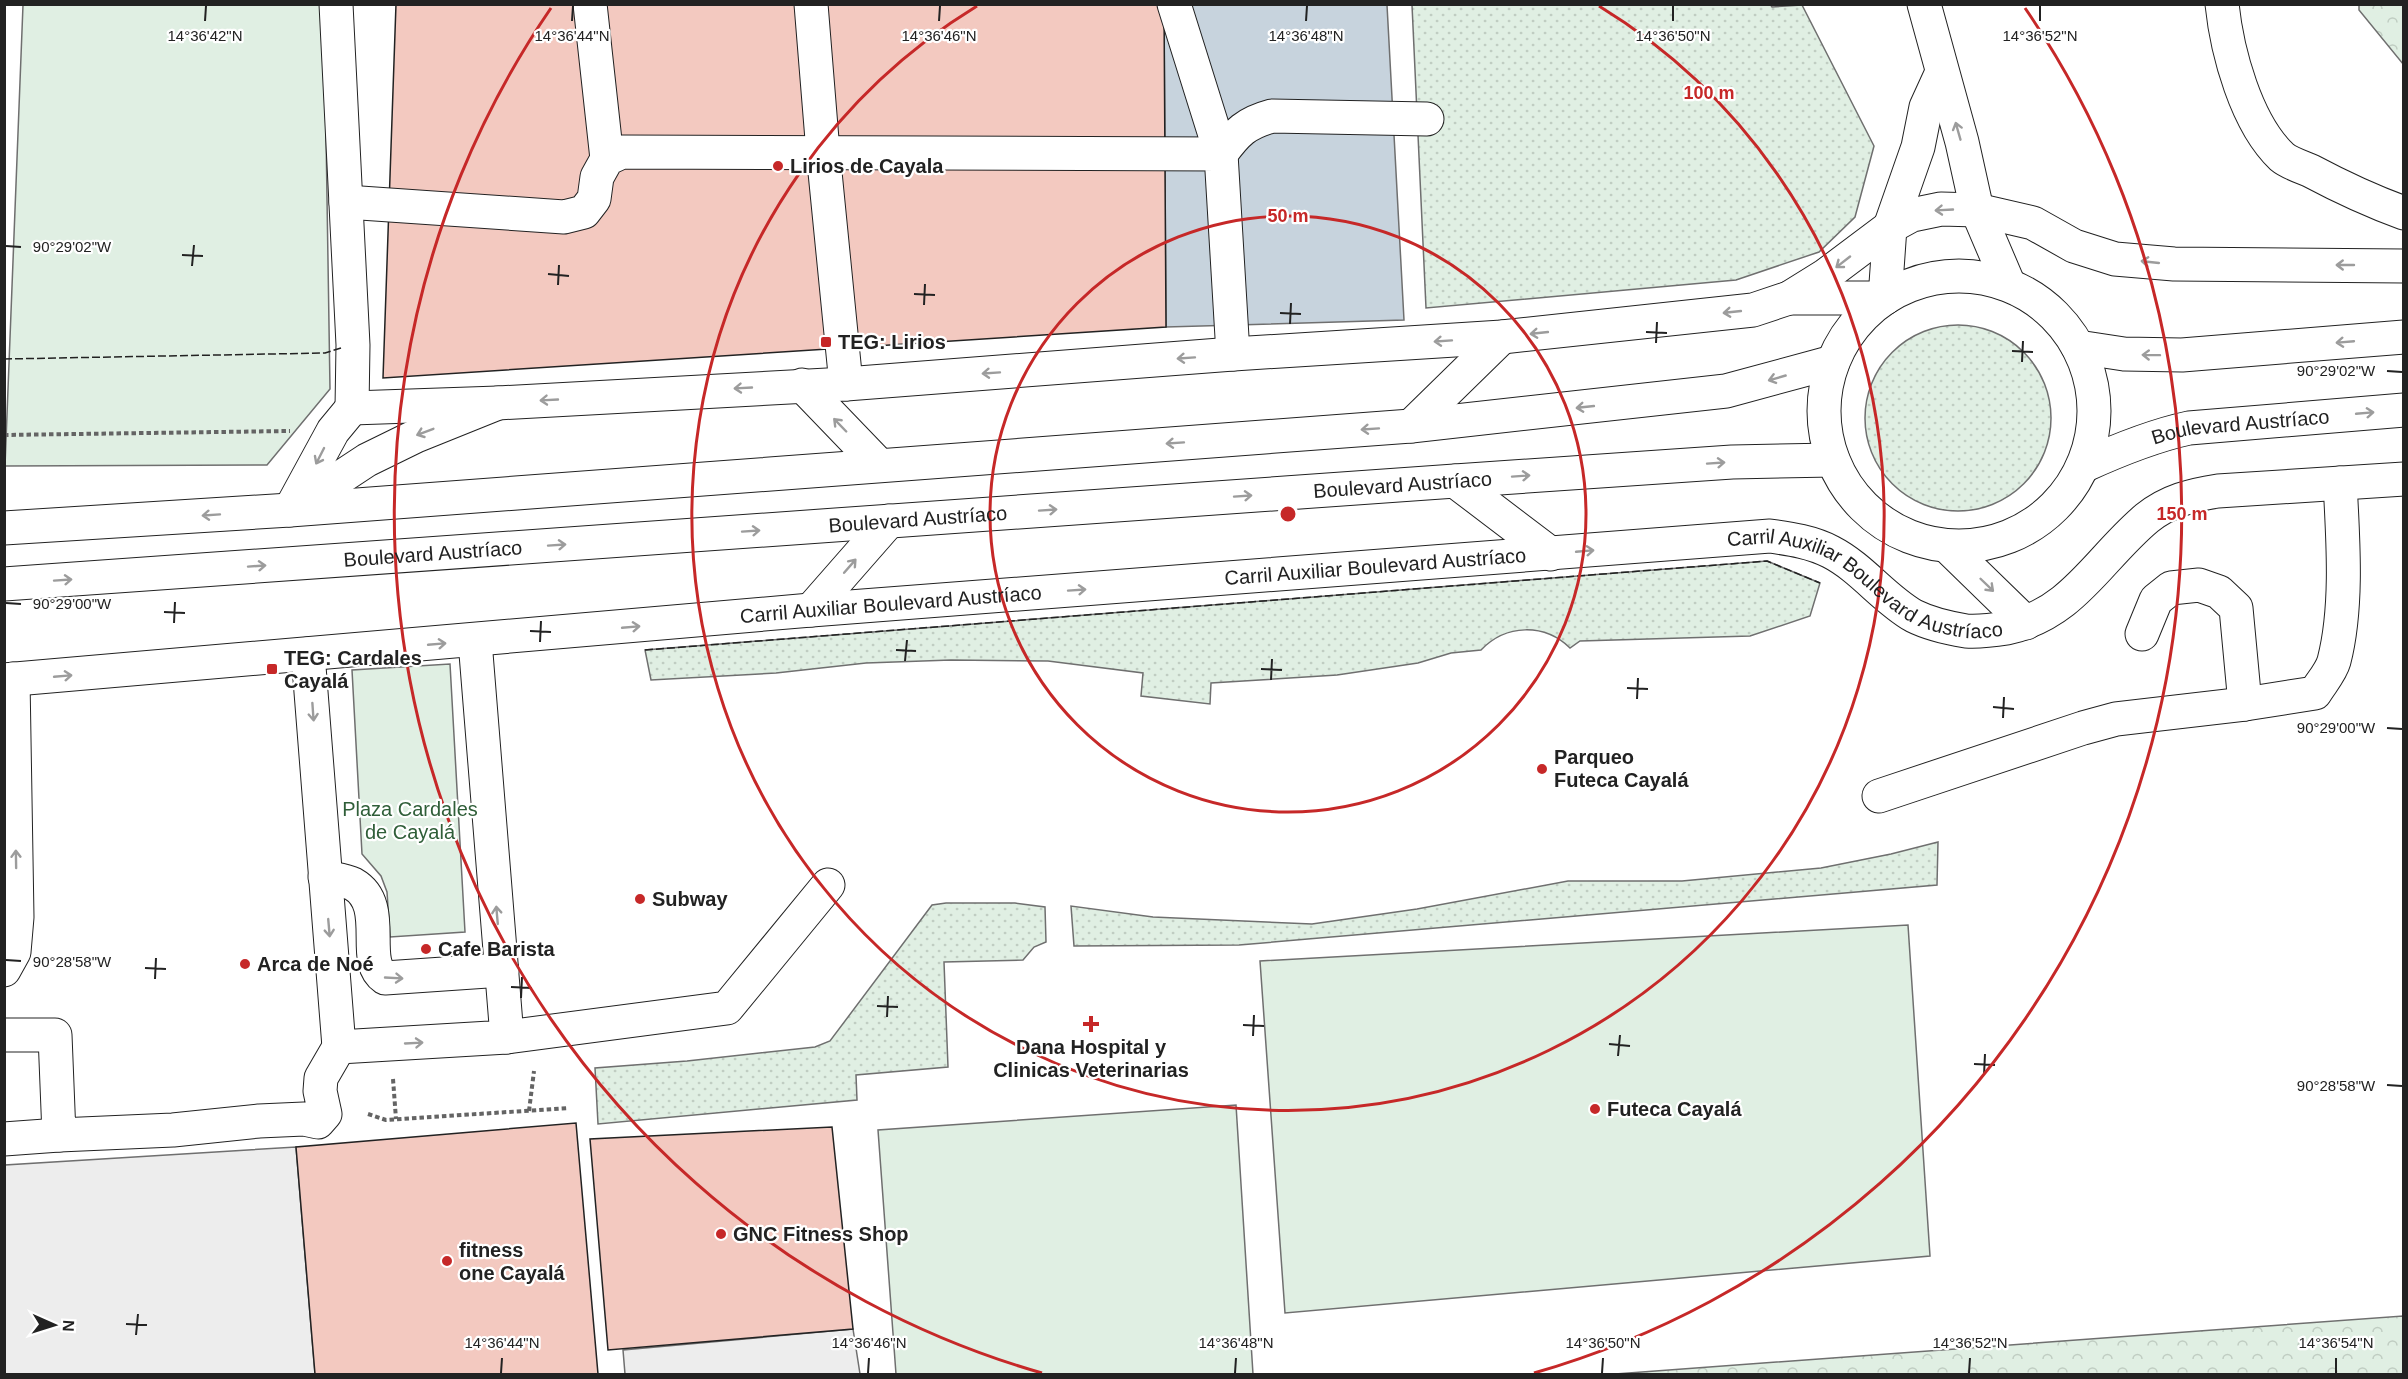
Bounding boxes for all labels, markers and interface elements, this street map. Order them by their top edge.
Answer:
text: 14°36'42"N [167,27,243,44]
text: 14°36'44"N [534,27,610,44]
text: 14°36'46"N [901,27,977,44]
text: 14°36'48"N [1268,27,1344,44]
text: 14°36'50"N [1635,27,1711,44]
text: 14°36'52"N [2002,27,2078,44]
text: 100 m [1683,83,1735,103]
one-way arrow [1952,121,1963,140]
place label: Lirios de Cayala [790,155,944,177]
marker: Lirios de Cayala [771,159,785,173]
one-way arrow [1934,205,1954,216]
text: 50 m [1267,206,1309,226]
text: 90°29'02"W [33,238,112,255]
one-way arrow [1835,255,1851,268]
one-way arrow [2141,256,2161,267]
one-way arrow [2336,259,2356,271]
one-way arrow [1723,307,1743,318]
one-way arrow [1529,328,1549,339]
place label: TEG: Lirios [838,331,946,353]
marker: TEG: Lirios [819,335,833,349]
one-way arrow [1434,335,1454,346]
one-way arrow [2336,336,2356,347]
one-way arrow [2141,349,2161,361]
one-way arrow [1176,352,1196,363]
text: 90°29'02"W [2297,362,2376,379]
one-way arrow [982,367,1002,378]
one-way arrow [1768,372,1787,384]
one-way arrow [734,383,754,394]
one-way arrow [539,395,559,406]
one-way arrow [1575,402,1595,413]
street label: Boulevard Austríaco [2149,405,2330,449]
one-way arrow [2355,407,2375,418]
one-way arrow [833,417,848,432]
one-way arrow [1360,424,1380,435]
one-way arrow [416,428,434,439]
one-way arrow [1166,438,1186,449]
one-way arrow [314,447,325,465]
one-way arrow [1705,457,1725,468]
street label: Boulevard Austríaco [1312,468,1493,502]
one-way arrow [1511,470,1531,481]
one-way arrow [1232,490,1252,501]
street label: Boulevard Austríaco [828,502,1008,536]
one-way arrow [1038,504,1058,515]
centre of rings [1278,504,1298,524]
text: 150 m [2156,504,2208,524]
one-way arrow [201,510,221,521]
one-way arrow [741,525,761,536]
street label: Carril Auxiliar Boulevard Austríaco [1726,525,2004,642]
street label: Boulevard Austríaco [343,536,523,571]
one-way arrow [546,539,566,550]
street label: Carril Auxiliar Boulevard Austríaco [1224,544,1527,589]
one-way arrow [1575,545,1595,556]
one-way arrow [843,559,857,574]
one-way arrow [247,561,267,572]
one-way arrow [52,575,72,586]
one-way arrow [1980,578,1995,592]
street label: Carril Auxiliar Boulevard Austríaco [739,581,1042,627]
one-way arrow [1066,584,1086,595]
text: 90°29'00"W [33,595,112,612]
one-way arrow [621,621,641,632]
one-way arrow [426,638,446,649]
place label: TEG: Cardales Cayalá [284,647,422,692]
marker: TEG: Cardales Cayalá [265,662,279,676]
one-way arrow [52,670,72,681]
one-way arrow [308,702,319,722]
text: 90°29'00"W [2297,719,2376,736]
place label: Parqueo Futeca Cayalá [1554,746,1689,791]
marker: Parqueo Futeca Cayalá [1535,762,1549,776]
park label: Plaza Cardales de Cayalá [342,798,478,843]
one-way arrow [10,849,21,869]
place label: Subway [652,888,728,910]
marker: Subway [633,892,647,906]
one-way arrow [491,906,502,926]
one-way arrow [324,917,335,937]
place label: Cafe Barista [438,938,556,960]
marker: Cafe Barista [419,942,433,956]
text: 90°28'58"W [33,953,112,970]
place label: Arca de Noé [257,953,374,975]
marker: Arca de Noé [238,957,252,971]
one-way arrow [383,972,403,983]
marker: Dana Hospital y Clinicas Veterinarias [1082,1015,1100,1033]
place label: Dana Hospital y Clinicas Veterinarias [993,1036,1189,1081]
one-way arrow [403,1037,423,1048]
text: 90°28'58"W [2297,1077,2376,1094]
place label: Futeca Cayalá [1607,1098,1742,1120]
marker: Futeca Cayalá [1588,1102,1602,1116]
place label: GNC Fitness Shop [733,1223,909,1245]
marker: GNC Fitness Shop [714,1227,728,1241]
place label: fitness one Cayalá [459,1239,565,1284]
marker: fitness one Cayalá [440,1254,454,1268]
north arrow [24,1295,84,1355]
text: N [60,1320,77,1332]
text: 14°36'44"N [464,1334,540,1351]
text: 14°36'46"N [831,1334,907,1351]
text: 14°36'48"N [1198,1334,1274,1351]
text: 14°36'50"N [1565,1334,1641,1351]
text: 14°36'52"N [1932,1334,2008,1351]
text: 14°36'54"N [2298,1334,2374,1351]

